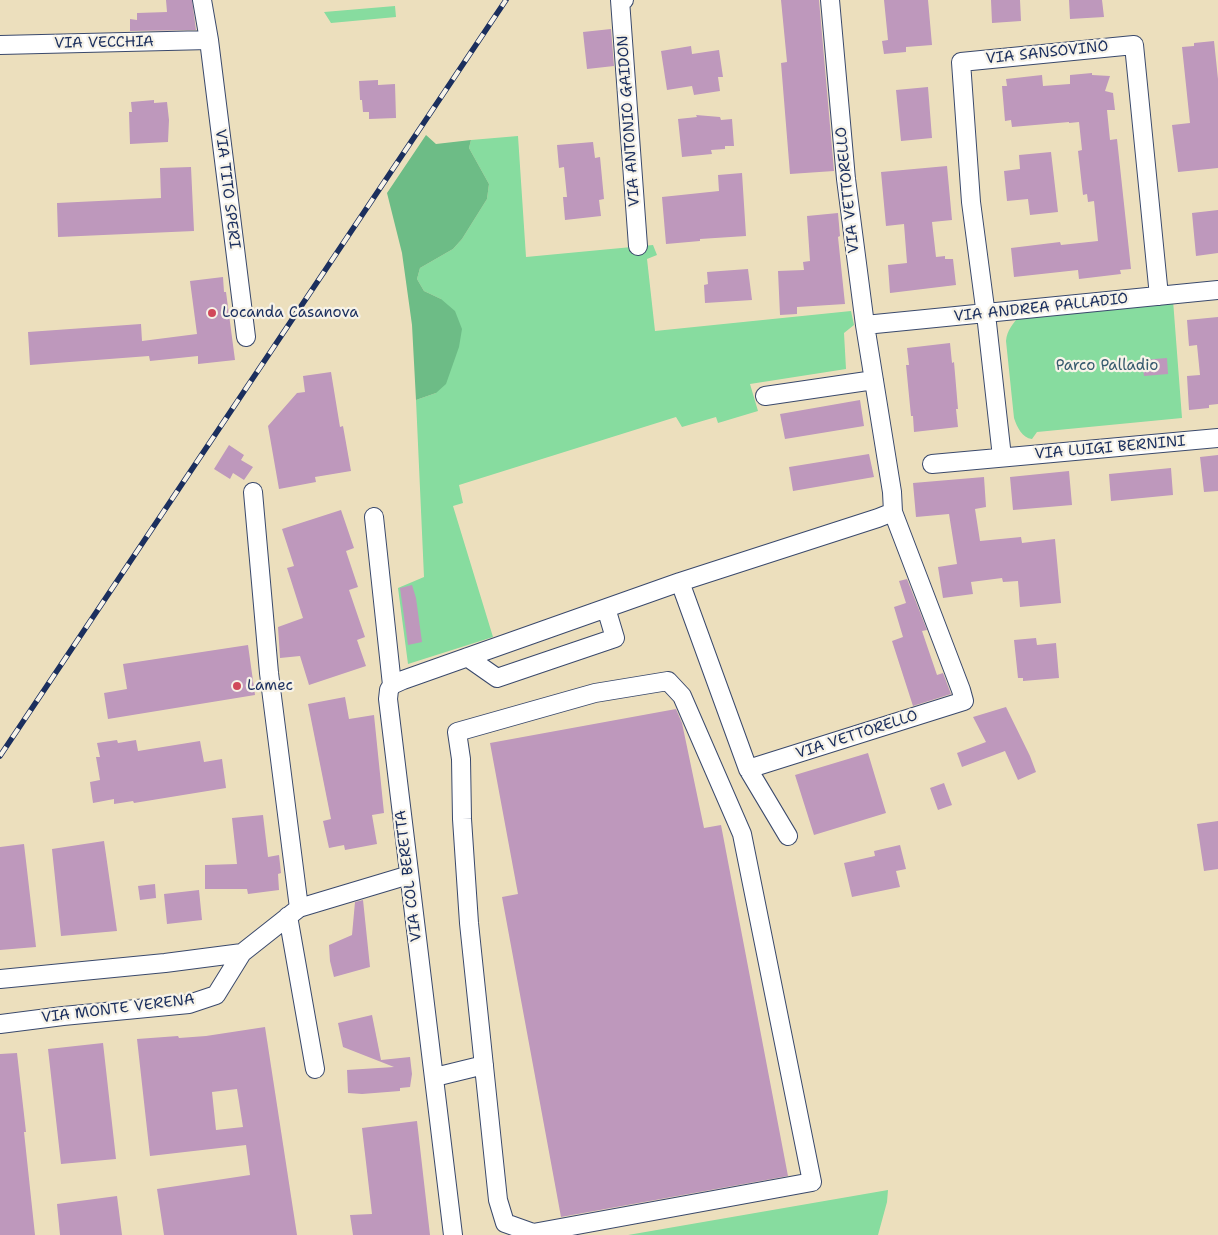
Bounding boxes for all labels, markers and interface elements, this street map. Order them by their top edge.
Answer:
street label: VIA VECCHIA [54,33,154,53]
street label: VIA ANTONIO GAIDON [614,35,644,207]
street label: VIA SANSOVINO [985,38,1109,68]
street label: VIA VETTORELLO [832,126,864,254]
street label: VIA TITO SPERI [211,128,243,250]
street label: VIA ANDREA PALLADIO [953,290,1129,326]
place label: Locanda Casanova [222,304,359,322]
marker: Locanda Casanova [206,307,218,319]
park label: Parco Palladio [1056,357,1158,375]
street label: VIA LUIGI BERNINI [1034,432,1186,464]
place label: Lamec [247,677,293,695]
marker: Lamec [231,680,243,692]
street label: VIA VETTORELLO [794,707,920,763]
street label: VIA COL BERETTA [392,809,426,943]
street label: VIA MONTE VERENA [40,991,196,1027]

